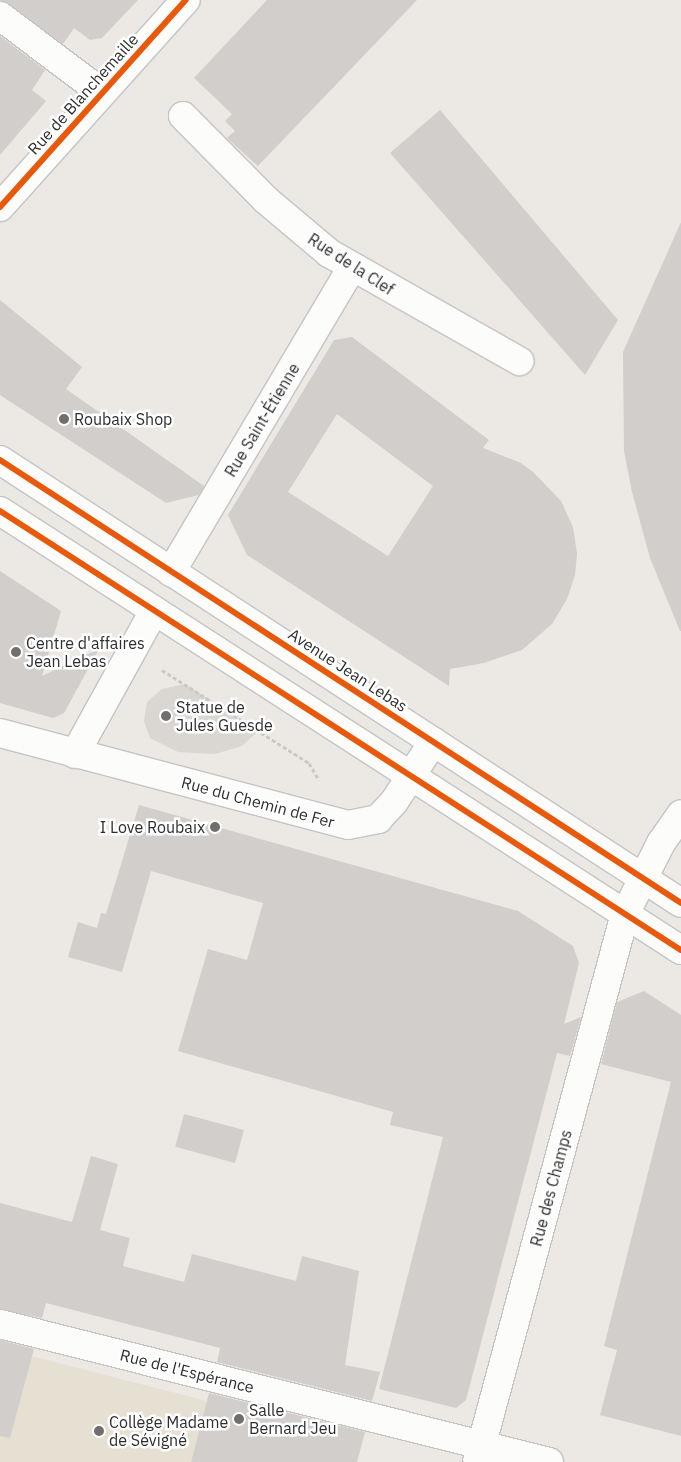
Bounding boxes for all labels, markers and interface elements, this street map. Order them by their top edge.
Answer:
street label: Rue de Blanchemaille [24,30,142,158]
street label: Rue de la Clef [304,229,398,299]
street label: Rue Saint-Étienne [221,360,303,480]
place label: Roubaix Shop [74,409,172,429]
marker: Roubaix Shop [58,413,70,425]
street label: Avenue Jean Lebas [285,624,411,716]
place label: Centre d'affaires Jean Lebas [26,633,145,671]
marker: Centre d'affaires Jean Lebas [10,646,22,658]
place label: Statue de Jules Guesde [176,697,273,735]
marker: Statue de Jules Guesde [160,710,172,722]
street label: Rue du Chemin de Fer [179,772,337,832]
place label: I Love Roubaix [100,817,205,837]
marker: I Love Roubaix [209,821,221,833]
street label: Rue des Champs [526,1127,576,1249]
street label: Rue de l'Espérance [118,1345,256,1397]
place label: Salle Bernard Jeu [249,1400,337,1438]
place label: Collège Madame de Sévigné [109,1412,228,1450]
marker: Salle Bernard Jeu [233,1413,245,1425]
marker: Collège Madame de Sévigné [93,1425,105,1437]

